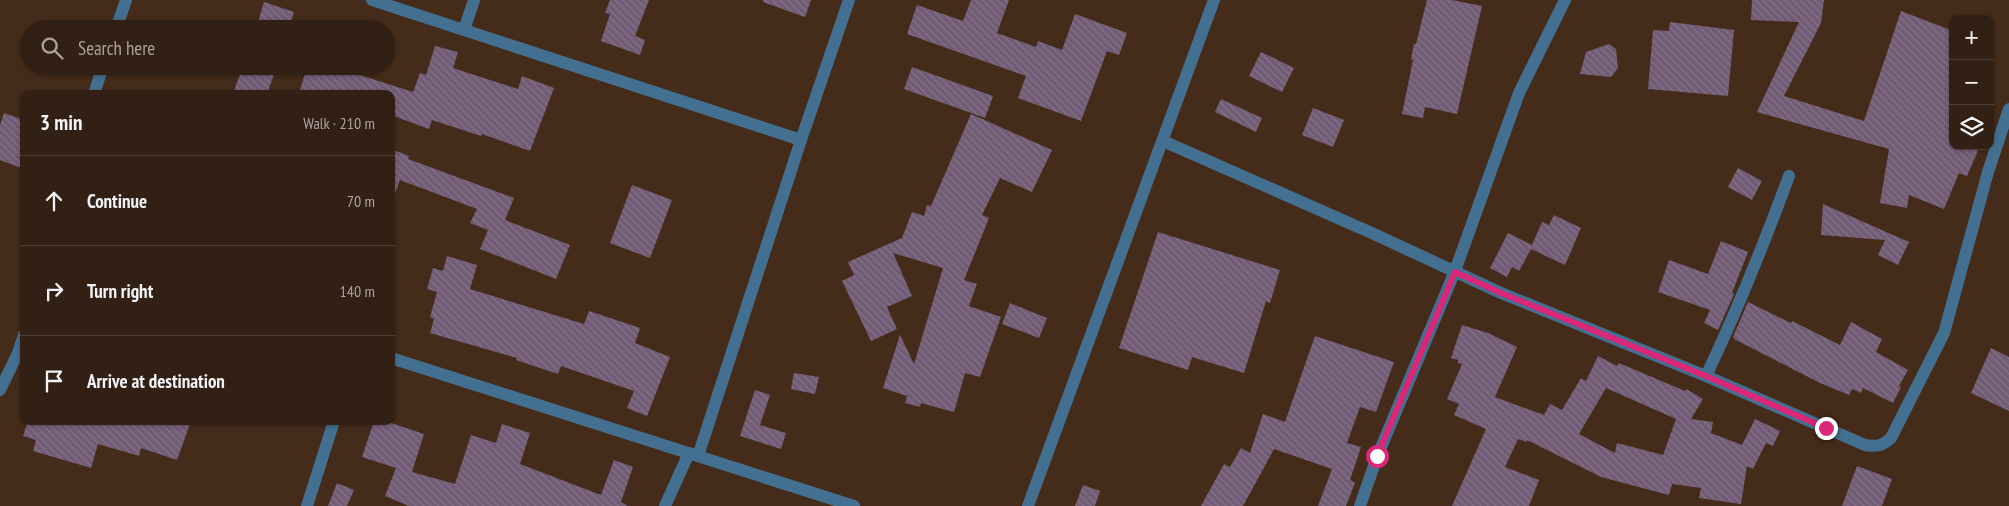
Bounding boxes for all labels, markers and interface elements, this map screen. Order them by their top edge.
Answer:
map controls [1949,15,1994,150]
button: + [1949,15,1994,60]
search box [20,20,395,75]
icon: search [38,34,66,62]
text: Search here [78,36,155,60]
button: − [1949,60,1994,105]
button: layers [1949,105,1994,150]
text: 3 min [40,109,82,136]
text: Walk · 210 m [303,113,375,133]
icon: ahead [40,187,68,215]
text: Continue [87,189,147,213]
text: 70 m [347,191,375,211]
icon: right [40,277,68,305]
text: Turn right [87,279,153,303]
text: 140 m [340,281,375,301]
icon: arrive [40,367,68,395]
text: Arrive at destination [87,369,225,393]
route end [1815,417,1838,440]
route start [1366,445,1389,468]

